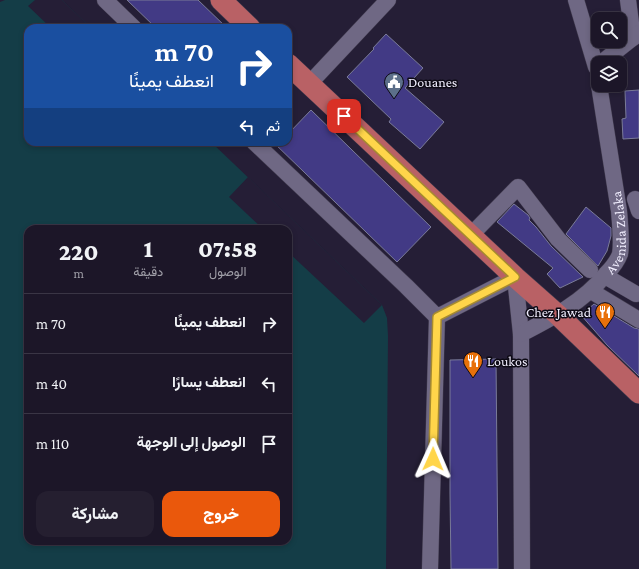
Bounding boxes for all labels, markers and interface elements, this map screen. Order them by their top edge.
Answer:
map controls [591,12,627,92]
button: search [591,12,627,48]
text: 70 m [155,36,214,67]
icon: right [228,40,280,92]
button: layers [591,56,627,92]
text: انعطف يمينًا [129,71,214,91]
public building icon: Douanes [383,71,405,99]
place label: Douanes [408,74,457,90]
pin [327,99,361,133]
icon: arrive [333,105,355,127]
icon: left [236,116,258,138]
text: ثم [266,118,280,134]
street label: Avenida Zelaka [602,190,629,277]
text: 1 [144,235,153,262]
text: 07:58 [198,235,257,262]
text: 220 [59,238,99,265]
text: دقيقة [133,264,163,279]
text: الوصول [209,264,246,279]
text: m [73,266,84,281]
restaurant icon: Chez Jawad [594,301,616,329]
place label: Chez Jawad [526,304,592,320]
icon: right [258,313,280,335]
text: انعطف يمينًا [174,314,246,330]
text: 70 m [36,316,66,332]
restaurant icon: Loukos [462,350,484,378]
place label: Loukos [487,353,527,369]
icon: left [258,373,280,395]
text: انعطف يسارًا [172,374,246,390]
text: 40 m [36,376,67,392]
icon: arrive [258,433,280,455]
text: الوصول إلى الوجهة [137,434,246,450]
text: 110 m [36,436,69,452]
position arrow [412,438,454,480]
button: مشاركة [36,491,154,537]
button: خروج [162,491,280,537]

